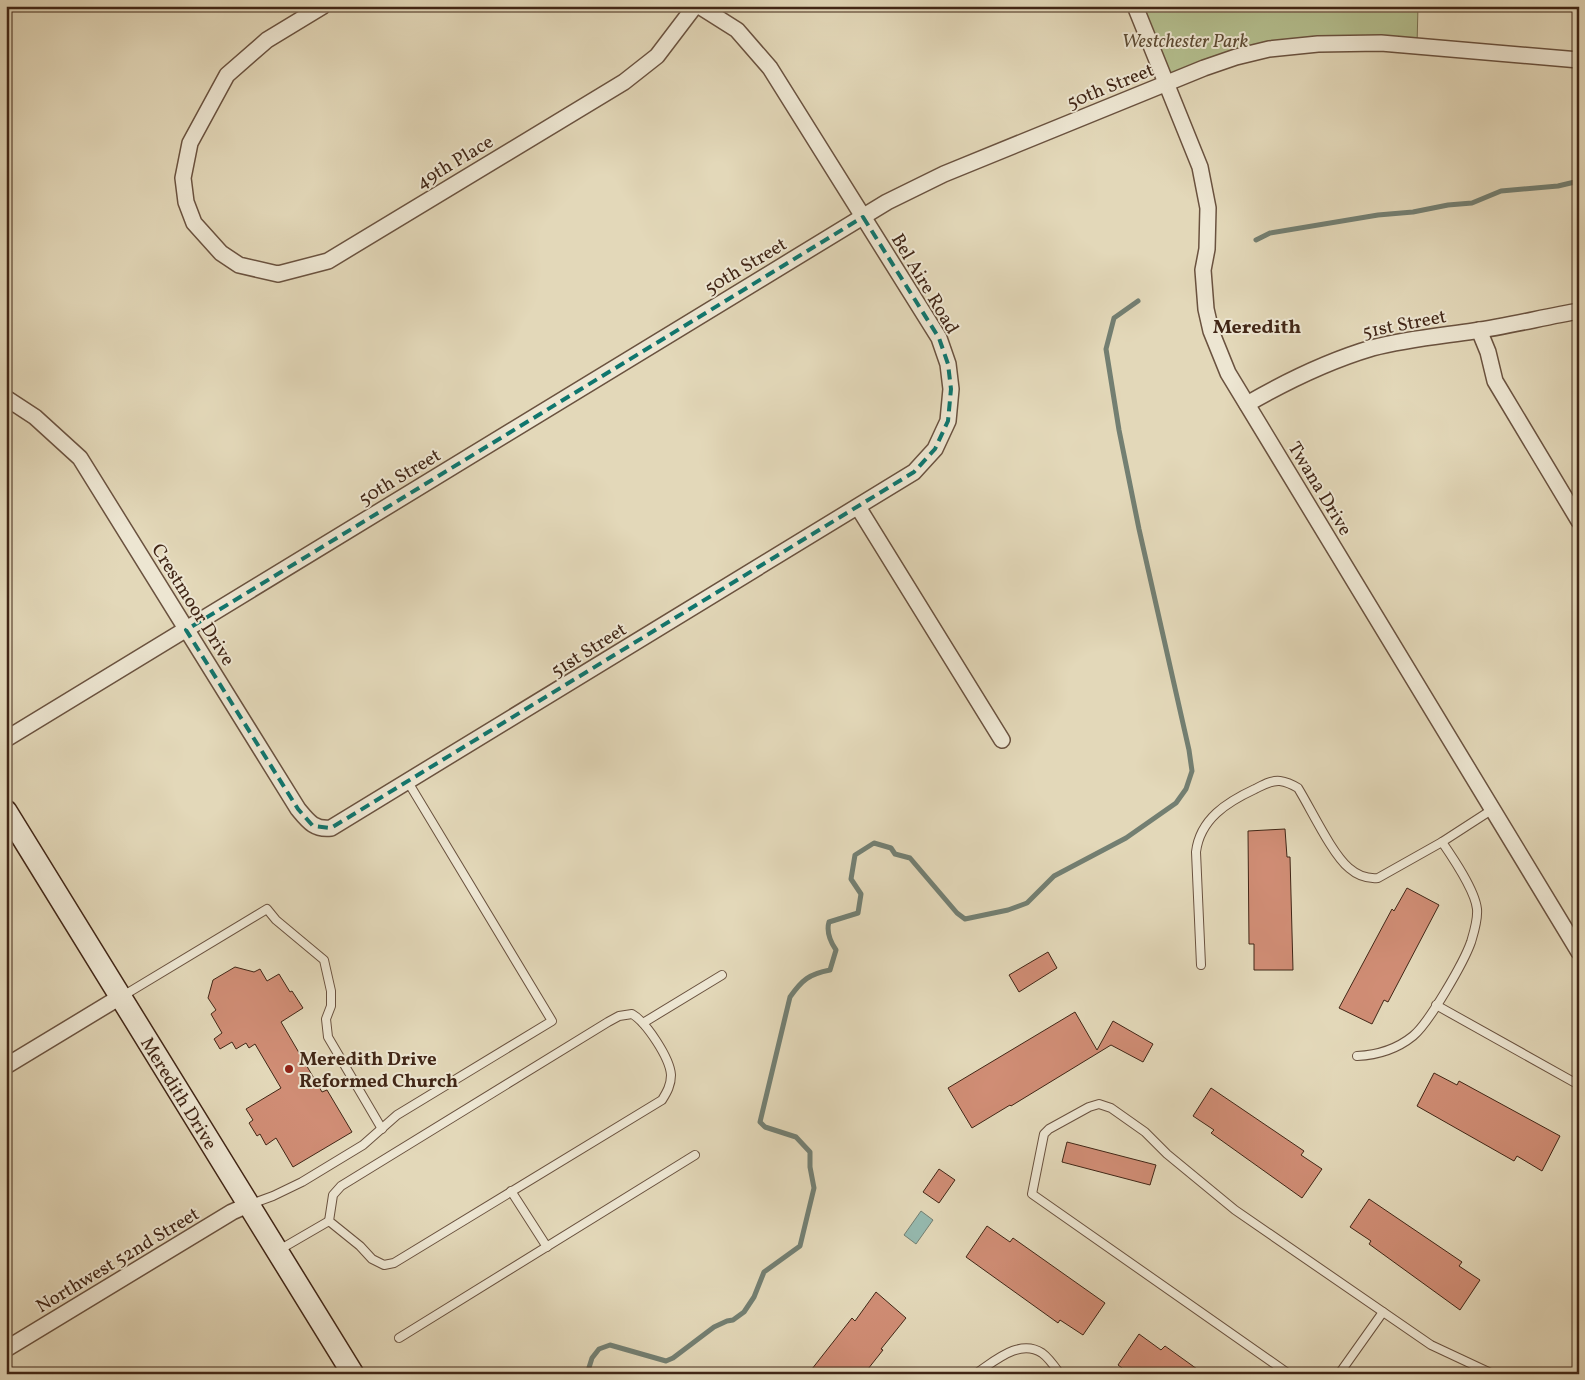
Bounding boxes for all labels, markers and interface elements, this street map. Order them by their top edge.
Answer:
park label: Westchester Park [1122,29,1248,55]
street label: 50th Street [1063,57,1158,116]
street label: 49th Place [411,129,499,196]
street label: Bel Aire Road [884,229,965,339]
street label: 50th Street [700,232,792,301]
street label: 51st Street [1360,304,1449,346]
district label: Meredith [1213,314,1301,342]
street label: Twana Drive [1281,437,1358,541]
street label: 50th Street [354,443,446,512]
street label: Crestmoor Drive [144,539,240,671]
street label: 51st Street [546,617,632,684]
street label: Meredith Drive [133,1033,223,1155]
place label: Meredith Drive Reformed Church [299,1047,458,1095]
marker: Meredith Drive Reformed Church [283,1063,295,1075]
street label: Northwest 52nd Street [31,1201,205,1320]

